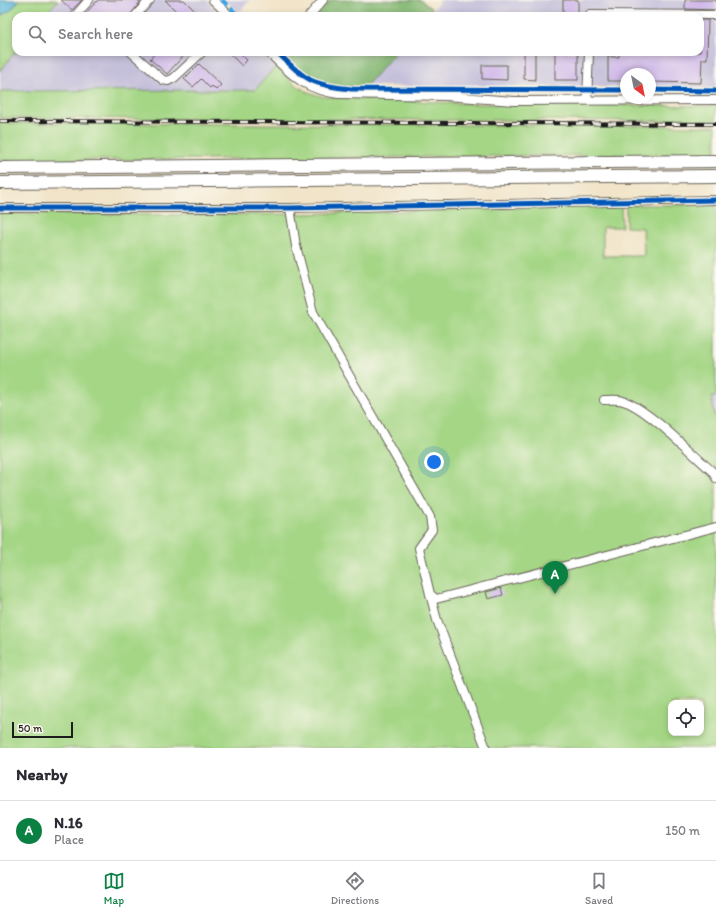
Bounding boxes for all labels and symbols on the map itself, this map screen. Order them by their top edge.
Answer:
north arrow [620,68,656,104]
your location [424,452,444,472]
pin: A [542,561,568,594]
scale bar [12,720,73,739]

